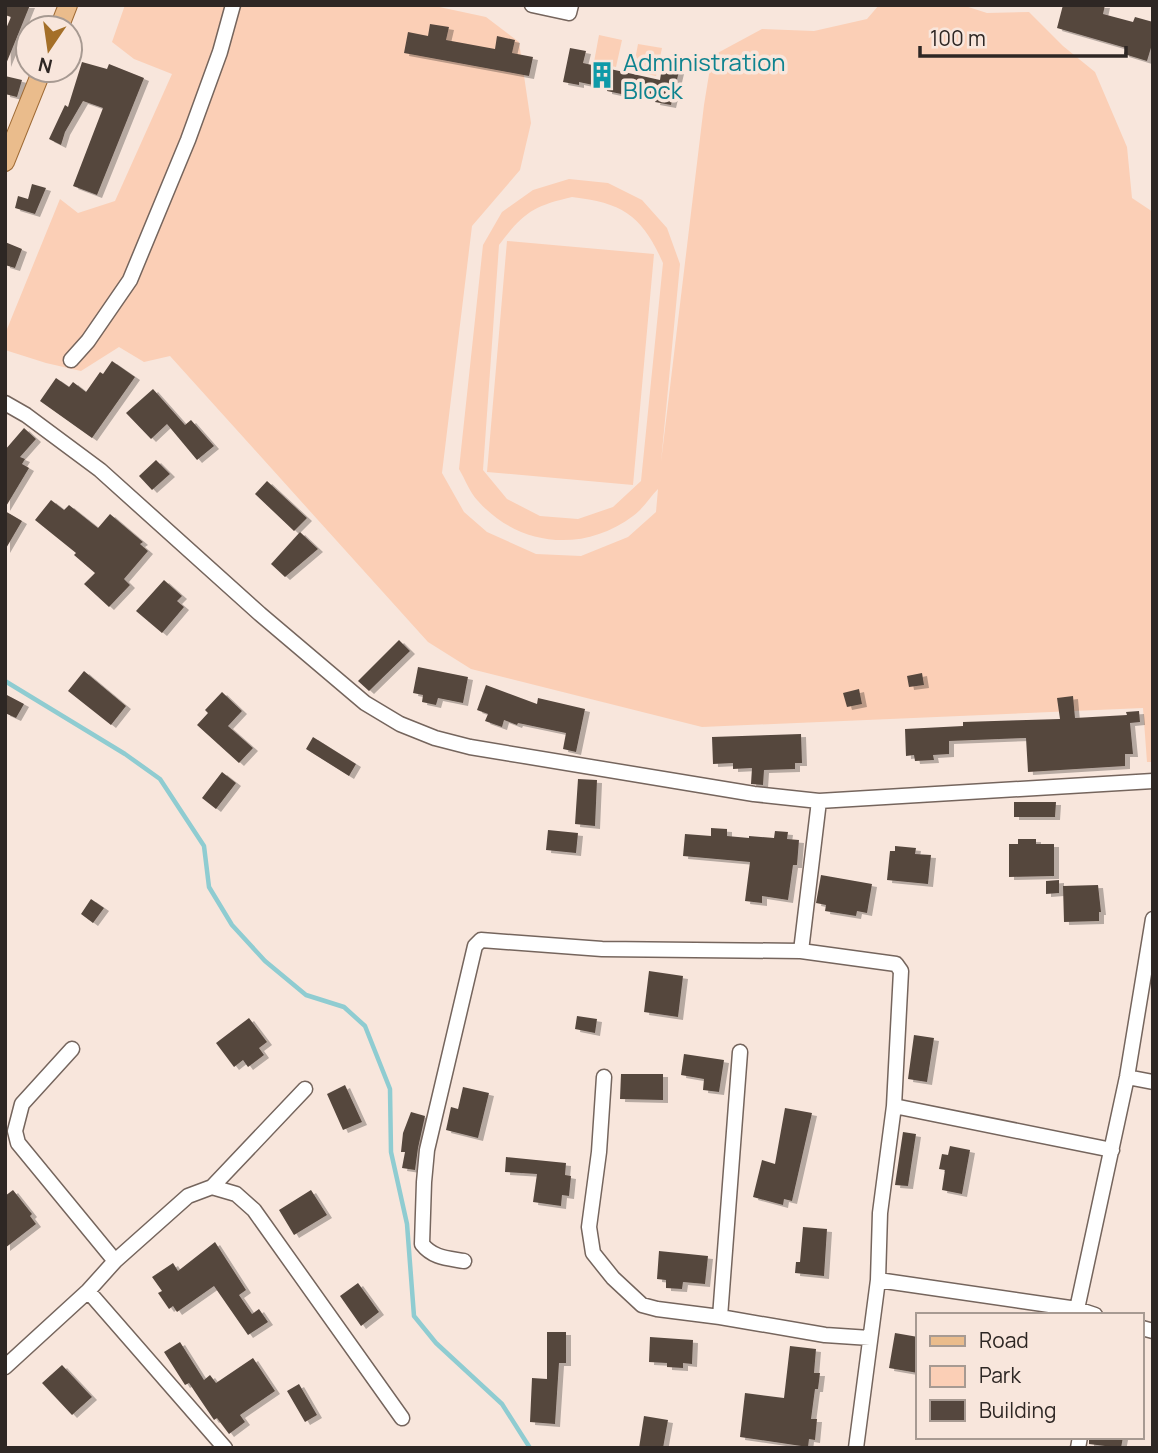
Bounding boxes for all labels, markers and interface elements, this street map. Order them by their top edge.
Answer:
north arrow [14,14,84,84]
scale bar [920,14,1126,58]
text: 100 m [930,24,986,52]
place label: Administration Block [623,45,786,106]
text: N [36,51,55,80]
building icon: Administration Block [587,60,617,90]
legend [916,1313,1144,1439]
text: Road [979,1326,1029,1354]
text: Park [979,1361,1021,1389]
text: Building [979,1396,1056,1424]

